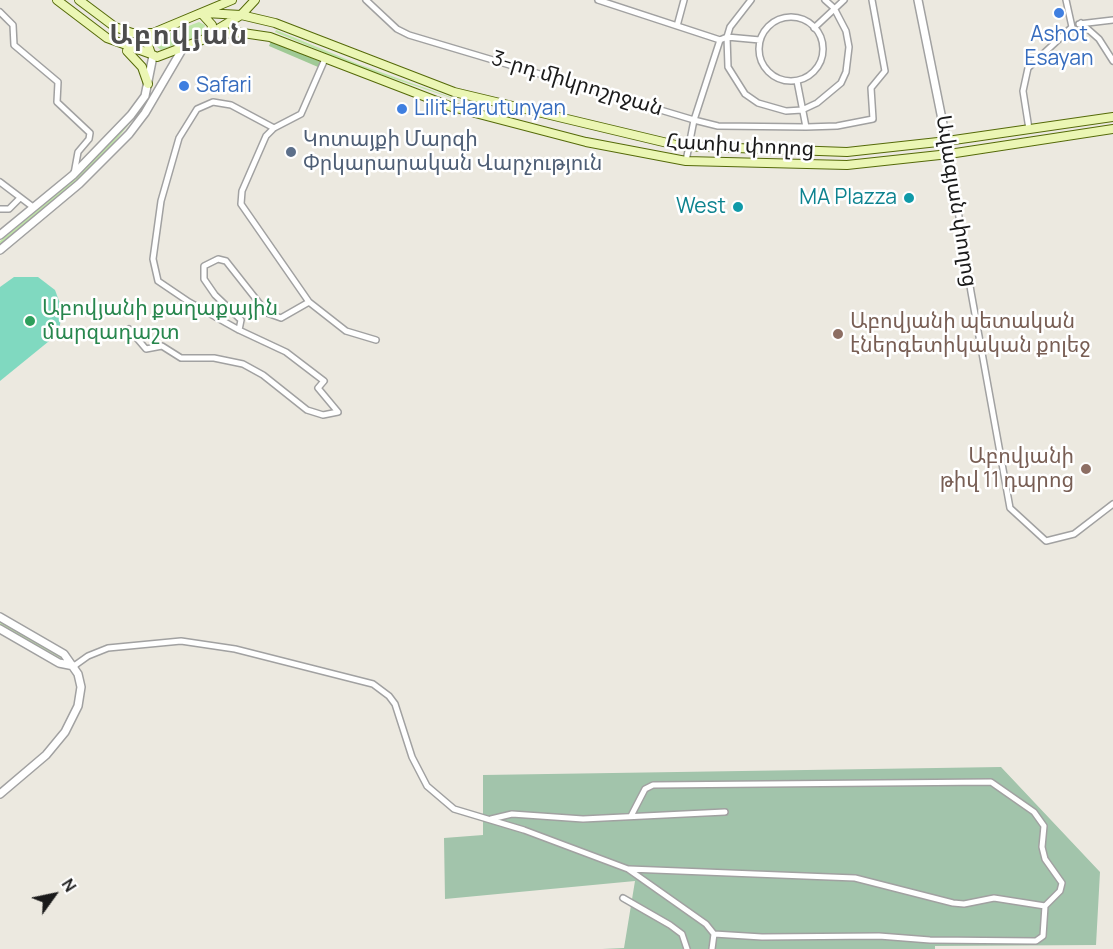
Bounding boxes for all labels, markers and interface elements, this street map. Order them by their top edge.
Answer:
marker: Ashot Esayan [1052,6,1066,20]
district label: Աբովյան [109,20,249,52]
place label: Ashot Esayan [1025,22,1093,72]
street label: 3-րդ միկրոշրջան [488,46,666,122]
place label: Safari [196,73,252,99]
marker: Safari [177,79,191,93]
place label: Lilit Harutunyan [414,96,566,122]
marker: Lilit Harutunyan [395,102,409,116]
street label: Ավագյան փողոց [930,113,982,289]
place label: Կոտայքի Մարզի Փրկարարական Վարչություն [303,127,602,177]
street label: Հատիս փողոց [665,130,815,162]
marker: Կոտայքի Մարզի Փրկարարական Վարչություն [284,145,298,159]
place label: MA Plazza [799,185,897,211]
marker: MA Plazza [902,191,916,205]
place label: West [676,194,726,220]
marker: West [731,200,745,214]
place label: Աբովյանի քաղաքային մարզադաշտ [42,296,278,346]
place label: Աբովյանի պետական էներգետիկական քոլեջ [850,309,1090,359]
marker: Աբովյանի քաղաքային մարզադաշտ [23,314,37,328]
marker: Աբովյանի պետական էներգետիկական քոլեջ [831,327,845,341]
place label: Աբովյանի թիվ 11 դպրոց [940,444,1074,494]
marker: Աբովյանի թիվ 11 դպրոց [1079,462,1093,476]
north arrow [24,865,84,925]
text: N [57,874,81,896]

